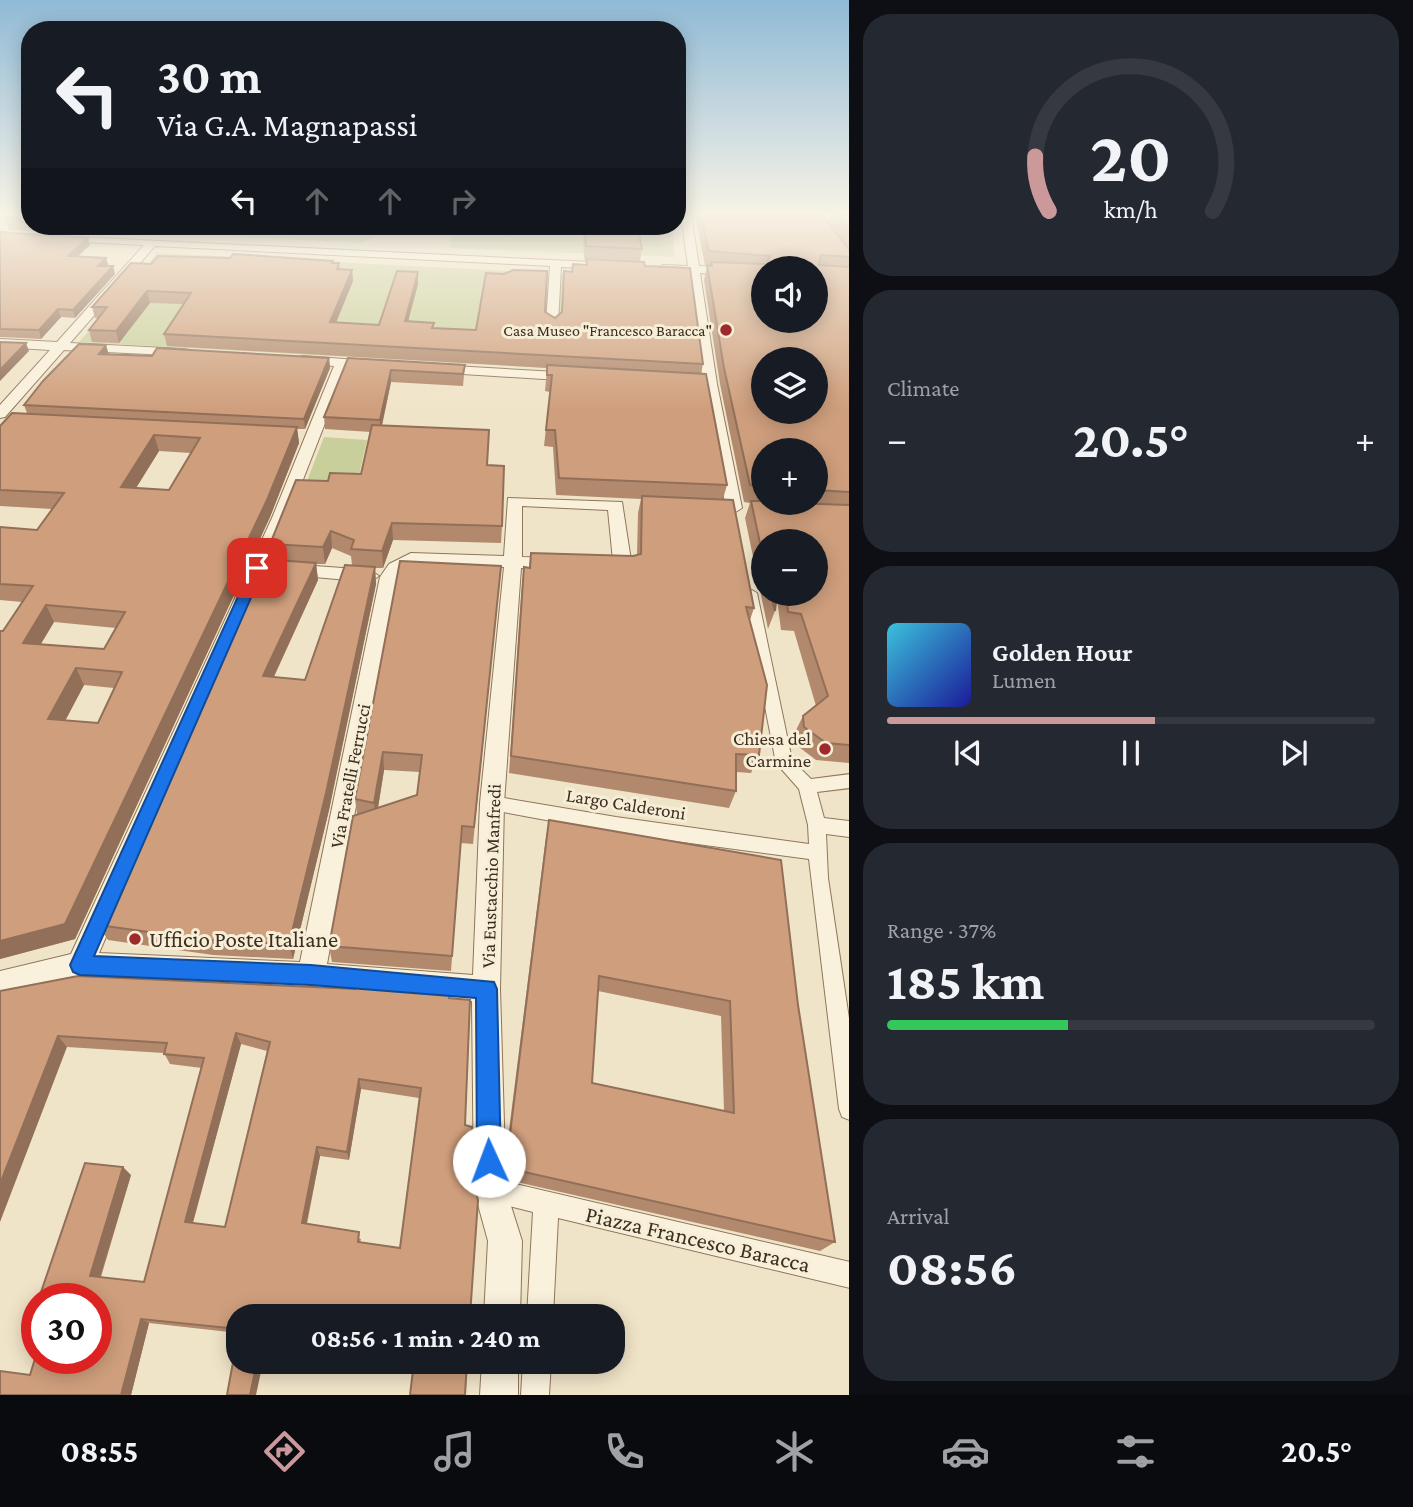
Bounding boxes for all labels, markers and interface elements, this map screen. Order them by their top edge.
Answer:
icon: left [42,49,133,140]
text: 30 m [157,49,262,104]
text: Via G.A. Magnapassi [157,107,417,143]
text: 20 [1090,116,1172,197]
icon: left [225,182,263,220]
icon: ahead [298,182,336,220]
icon: ahead [371,182,409,220]
icon: right [444,182,482,220]
text: km/h [1104,196,1158,223]
map controls [751,256,828,606]
button: sound [751,256,828,333]
place label: Casa Museo "Francesco Baracca" [503,322,712,339]
marker: Casa Museo "Francesco Baracca" [718,322,734,338]
button: layers [751,347,828,424]
text: Climate [887,375,959,401]
text: 20.5° [1073,410,1189,468]
text: − [887,418,907,460]
text: + [1355,418,1375,460]
button: + [751,438,828,515]
button: − [751,529,828,606]
pin [227,538,287,598]
icon: arrive [238,549,276,587]
text: Golden Hour [992,638,1133,667]
text: Lumen [992,667,1056,693]
street label: Via Fratelli Ferrucci [326,702,374,850]
place label: Chiesa del Carmine [733,728,811,771]
icon: previous [949,734,987,772]
icon: pause [1112,734,1150,772]
icon: next [1275,734,1313,772]
marker: Chiesa del Carmine [817,741,833,757]
street label: Via Eustacchio Manfredi [477,783,505,969]
street label: Largo Calderoni [565,784,687,824]
text: Range · 37% [887,917,996,943]
place label: Ufficio Poste Italiane [149,926,338,952]
marker: Ufficio Poste Italiane [127,931,143,947]
text: 185 km [887,952,1044,1010]
position arrow [452,1124,526,1198]
street label: Piazza Francesco Baracca [583,1201,813,1278]
text: Arrival [887,1203,950,1229]
text: 08:56 [887,1238,1017,1296]
speed limit sign: 30 [21,1283,112,1374]
text: 08:56 · 1 min · 240 m [311,1324,540,1353]
icon: directions [260,1427,309,1476]
icon: music [430,1427,479,1476]
icon: phone [600,1427,649,1476]
icon: climate [770,1427,819,1476]
icon: car [941,1427,990,1476]
icon: filters [1111,1427,1160,1476]
text: 08:55 [61,1433,139,1469]
text: 20.5° [1281,1433,1352,1469]

